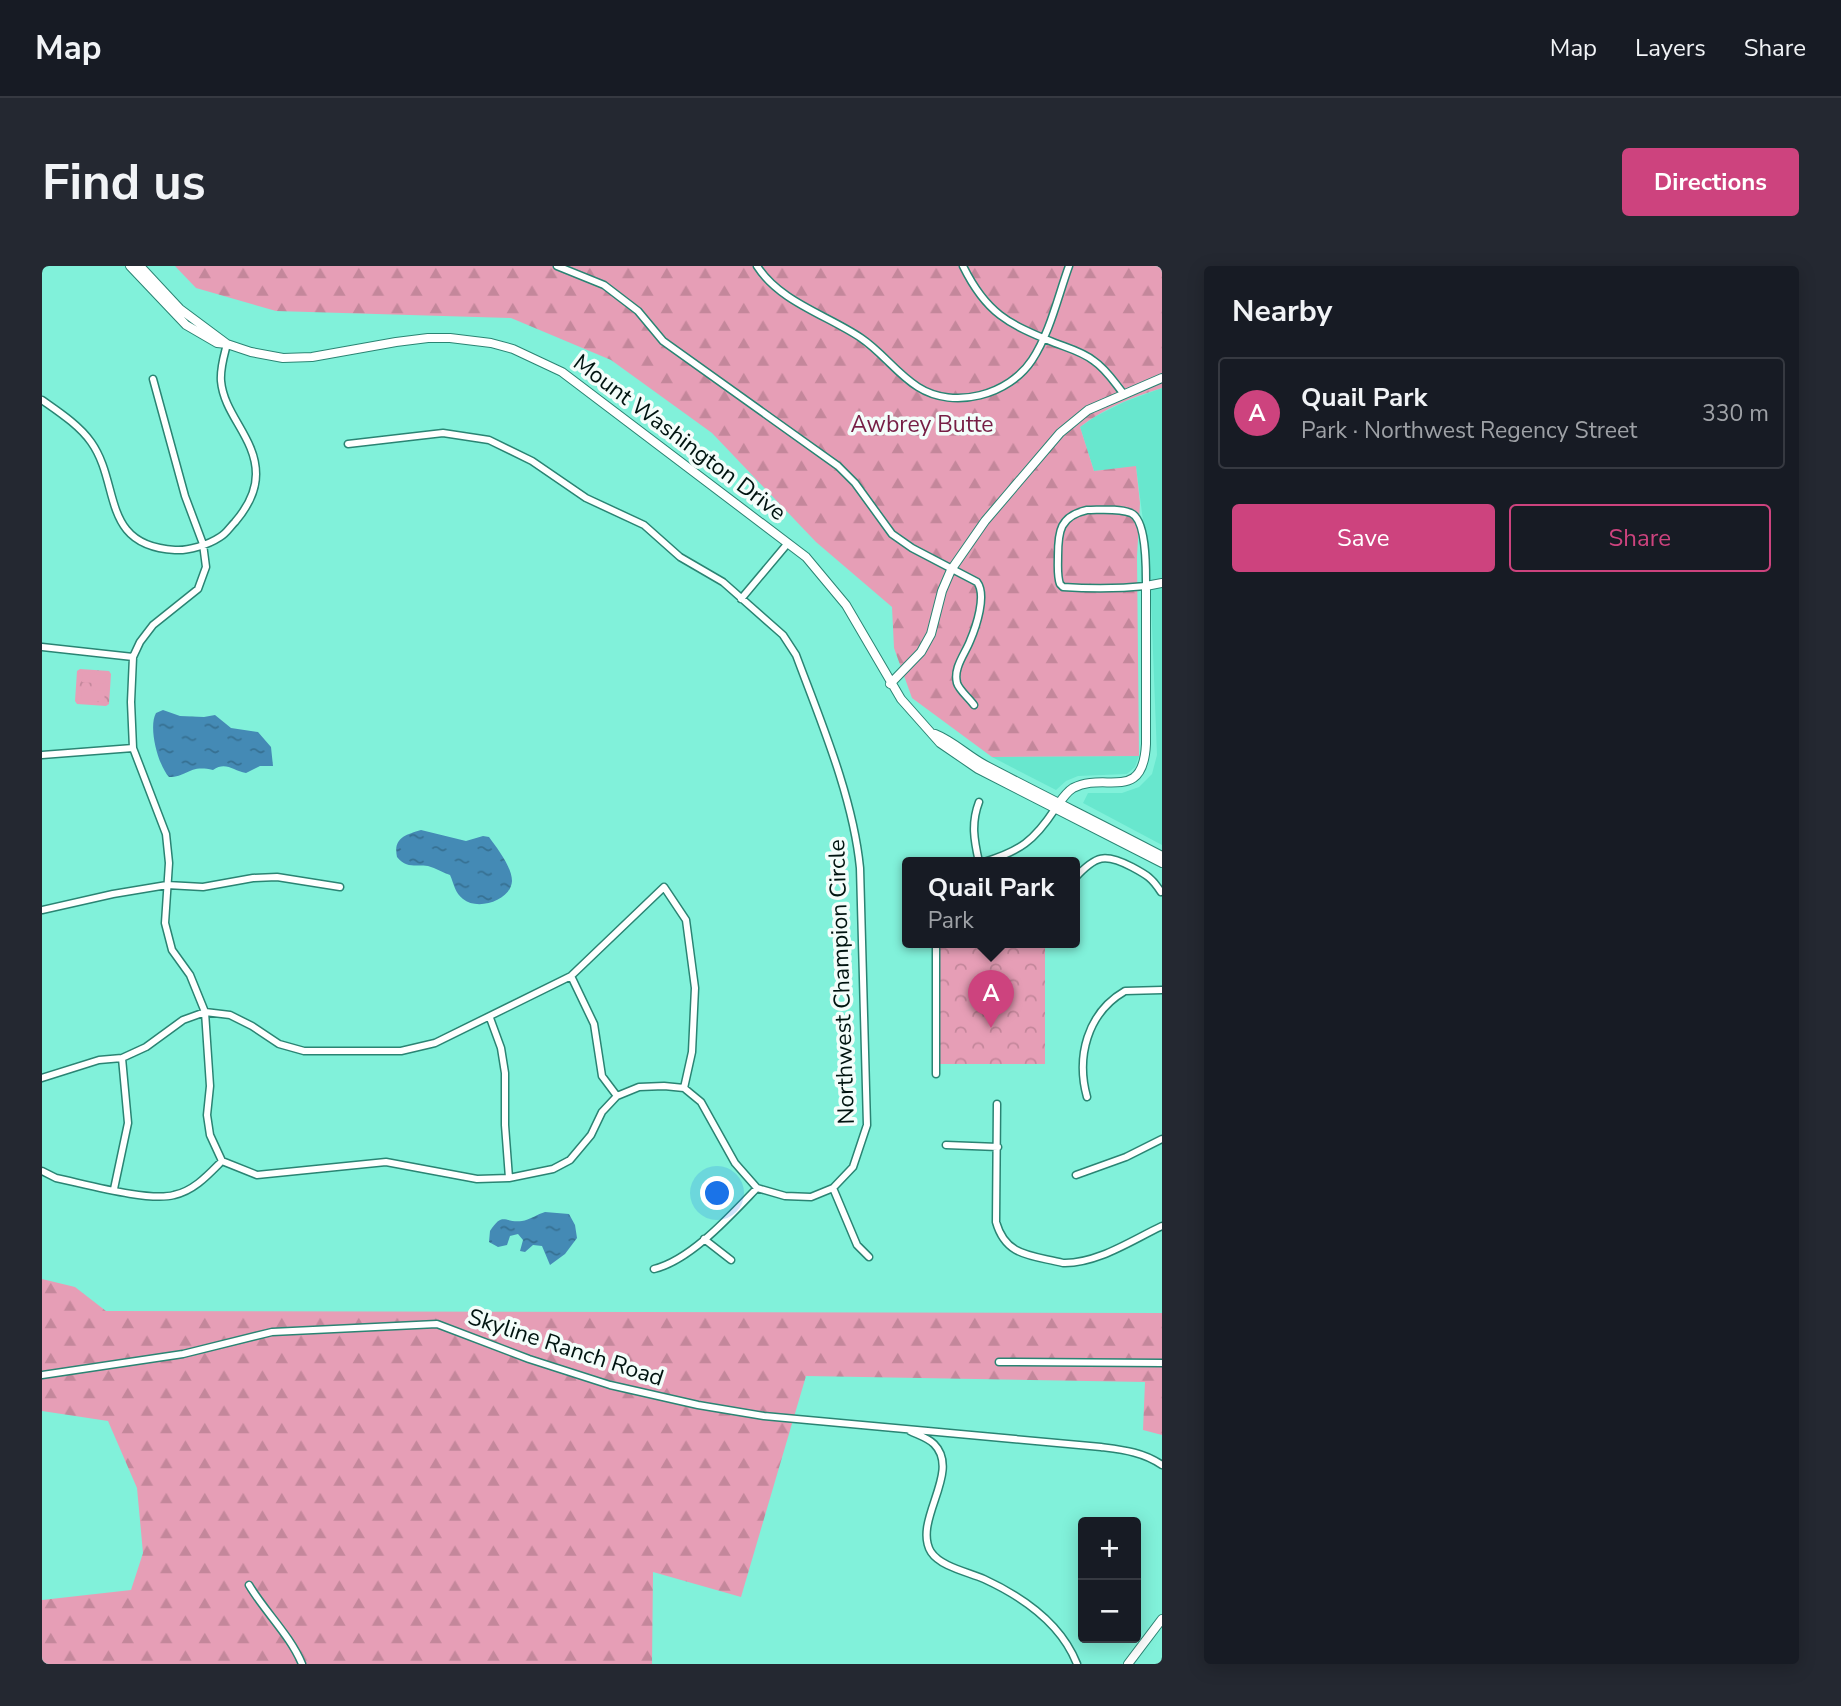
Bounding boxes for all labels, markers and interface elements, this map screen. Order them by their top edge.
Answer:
text: Map [35,26,102,71]
text: Map [1550,32,1597,64]
text: Layers [1635,32,1706,64]
text: Share [1744,32,1806,64]
button: Directions [1622,148,1799,216]
text: Find us [42,149,206,216]
text: Nearby [1232,291,1332,332]
street label: Mount Washington Drive [567,347,792,528]
text: Quail Park [1301,380,1427,415]
text: A [1248,398,1266,429]
text: 330 m [1702,398,1769,429]
park label: Awbrey Butte [850,409,994,440]
text: Park · Northwest Regency Street [1301,415,1637,446]
button: Save [1232,504,1495,572]
button: Share [1509,504,1771,572]
street label: Northwest Champion Circle [821,839,862,1125]
popup [902,857,1080,948]
text: Quail Park [928,870,1054,905]
text: Park [928,905,974,936]
pin: A [968,970,1014,1028]
your location [700,1176,734,1210]
street label: Skyline Ranch Road [464,1301,668,1394]
map controls [1078,1517,1141,1643]
button: + [1078,1517,1141,1580]
button: − [1078,1580,1141,1643]

